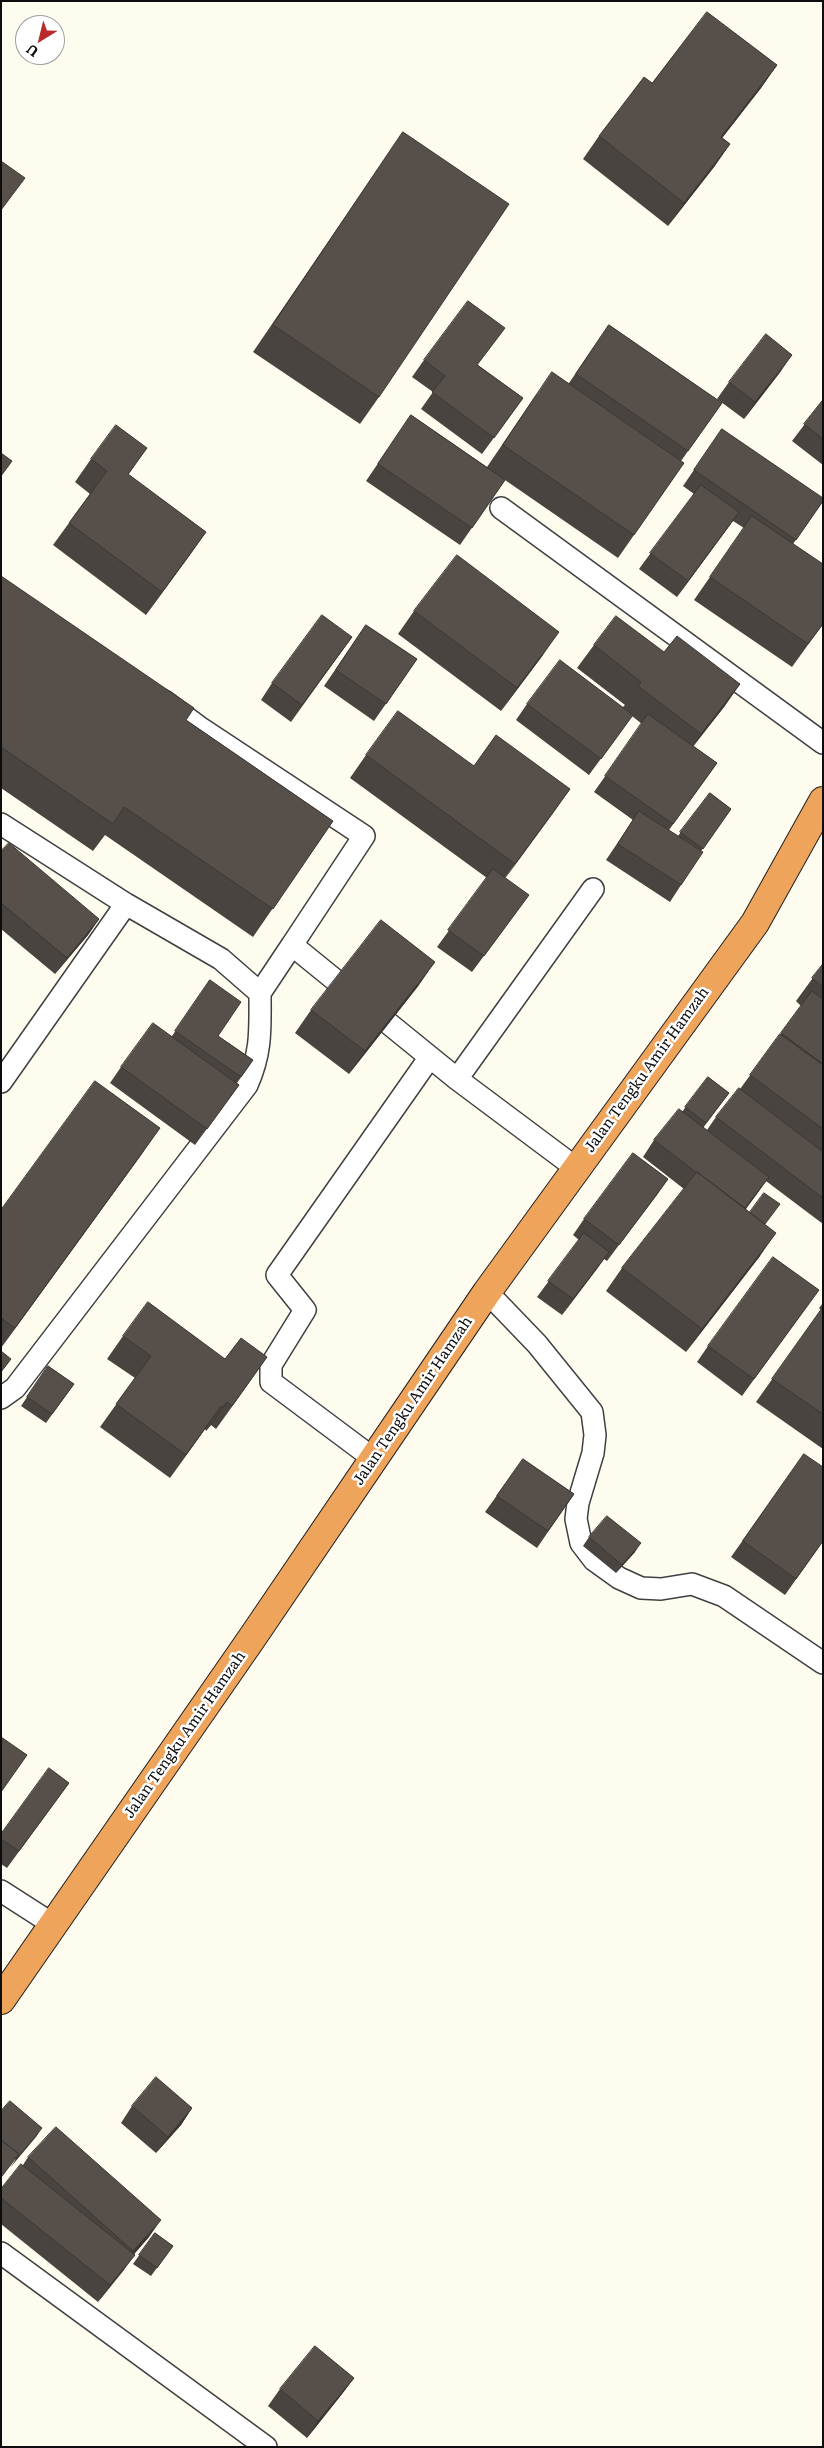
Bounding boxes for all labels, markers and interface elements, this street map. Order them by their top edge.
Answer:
north arrow [15,15,65,65]
text: U [21,40,42,63]
street label: Jalan Tengku Amir Hamzah [581,984,713,1156]
street label: Jalan Tengku Amir Hamzah [350,1313,476,1489]
street label: Jalan Tengku Amir Hamzah [120,1648,250,1822]

